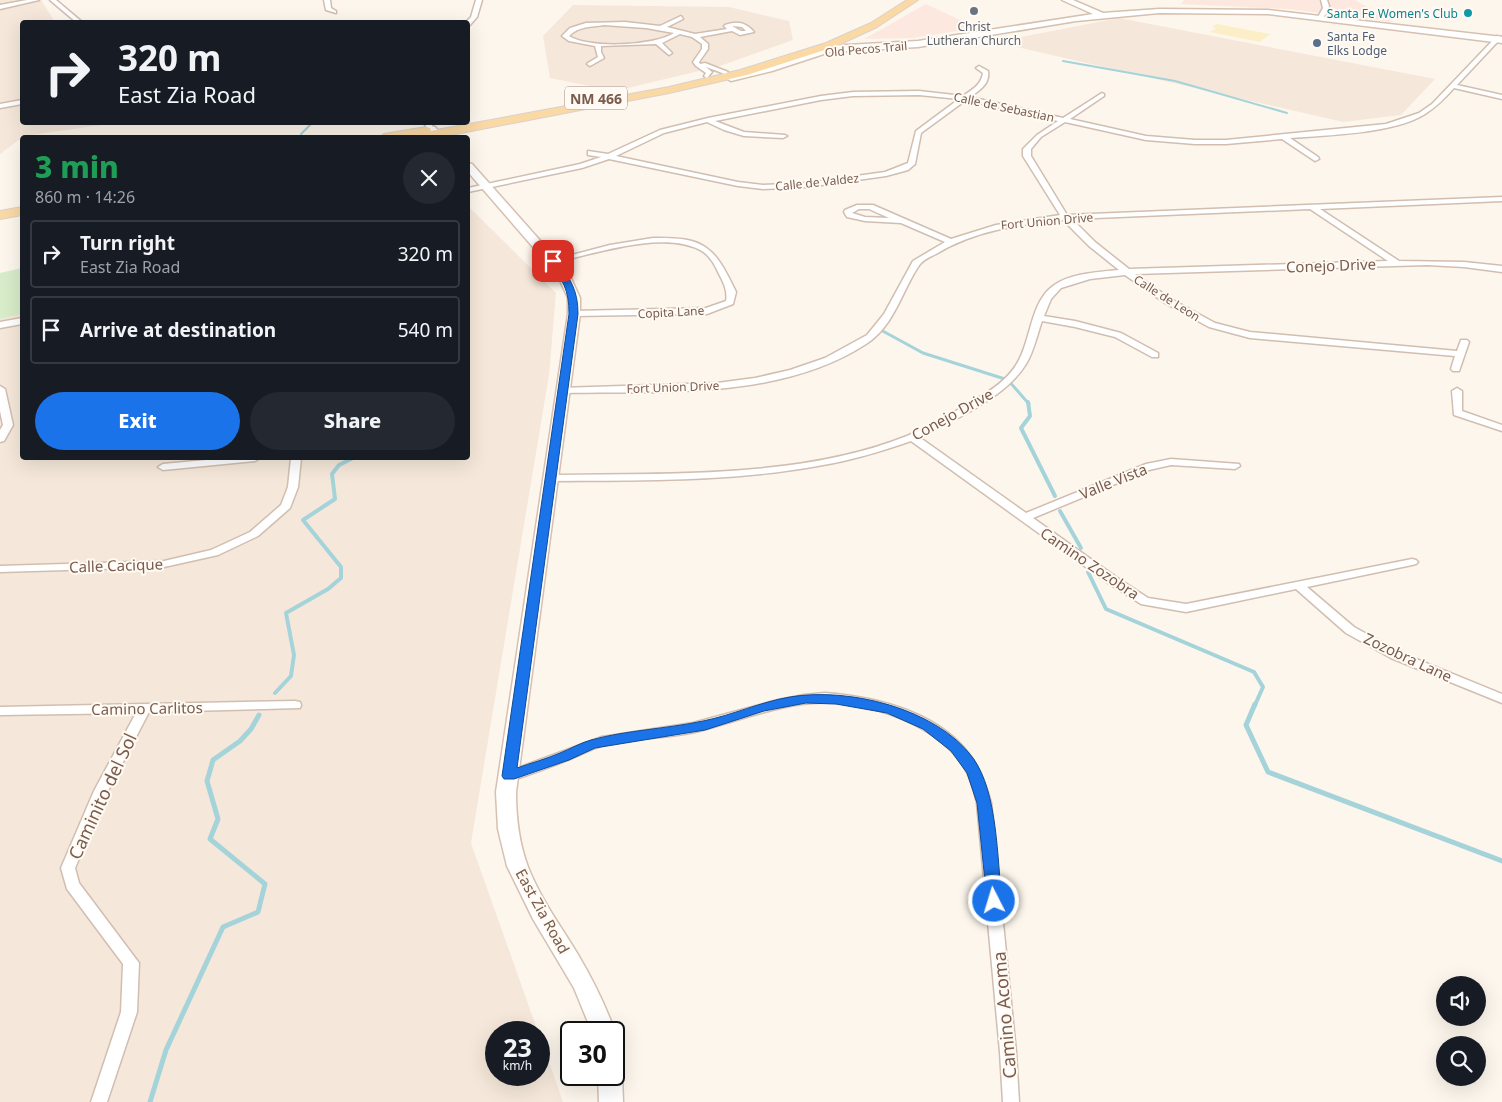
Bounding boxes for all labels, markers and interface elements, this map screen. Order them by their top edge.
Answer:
marker: Christ Lutheran Church [968,5,980,17]
place label: Santa Fe Women's Club [1327,5,1458,22]
marker: Santa Fe Women's Club [1462,7,1474,19]
place label: Christ Lutheran Church [927,18,1021,49]
place label: Santa Fe Elks Lodge [1327,28,1387,59]
text: 320 m [118,34,221,81]
street label: Old Pecos Trail [824,37,908,61]
marker: Santa Fe Elks Lodge [1311,37,1323,49]
icon: right [35,40,100,105]
text: East Zia Road [118,79,256,109]
road number: NM 466 [565,86,627,110]
street label: Calle de Sebastian [952,88,1056,126]
text: 3 min [35,146,119,187]
button: close [403,152,455,204]
street label: Calle de Valdez [774,169,860,195]
text: 860 m · 14:26 [35,186,135,208]
street label: Fort Union Drive [1000,208,1094,234]
text: Turn right [80,230,175,256]
icon: right [37,240,65,268]
pin [532,240,574,282]
text: 320 m [398,241,453,267]
icon: arrive [539,247,567,275]
street label: Conejo Drive [1286,253,1376,277]
text: East Zia Road [80,256,180,278]
street label: Calle de Leon [1131,271,1203,325]
street label: Copita Lane [637,302,705,322]
icon: arrive [37,316,65,344]
text: Arrive at destination [80,317,276,343]
text: 540 m [398,317,453,343]
street label: Fort Union Drive [626,377,720,397]
street label: Conejo Drive [908,383,996,445]
button: Exit [35,392,240,450]
button: Share [250,392,455,450]
street label: Valle Vista [1076,458,1150,504]
street label: Camino Zozobra [1037,522,1143,604]
street label: Calle Cacique [69,553,163,577]
street label: Zozobra Lane [1361,628,1455,686]
street label: Camino Carlitos [91,697,203,719]
street label: Caminito del Sol [62,729,142,863]
street label: East Zia Road [511,865,575,957]
position arrow [967,874,1019,926]
street label: Camino Acoma [986,950,1022,1080]
map controls [1436,976,1486,1086]
button: sound [1436,976,1486,1026]
speed limit sign: 30 [560,1021,625,1086]
text: 23 [503,1030,532,1064]
button: search [1436,1036,1486,1086]
text: km/h [503,1057,532,1074]

